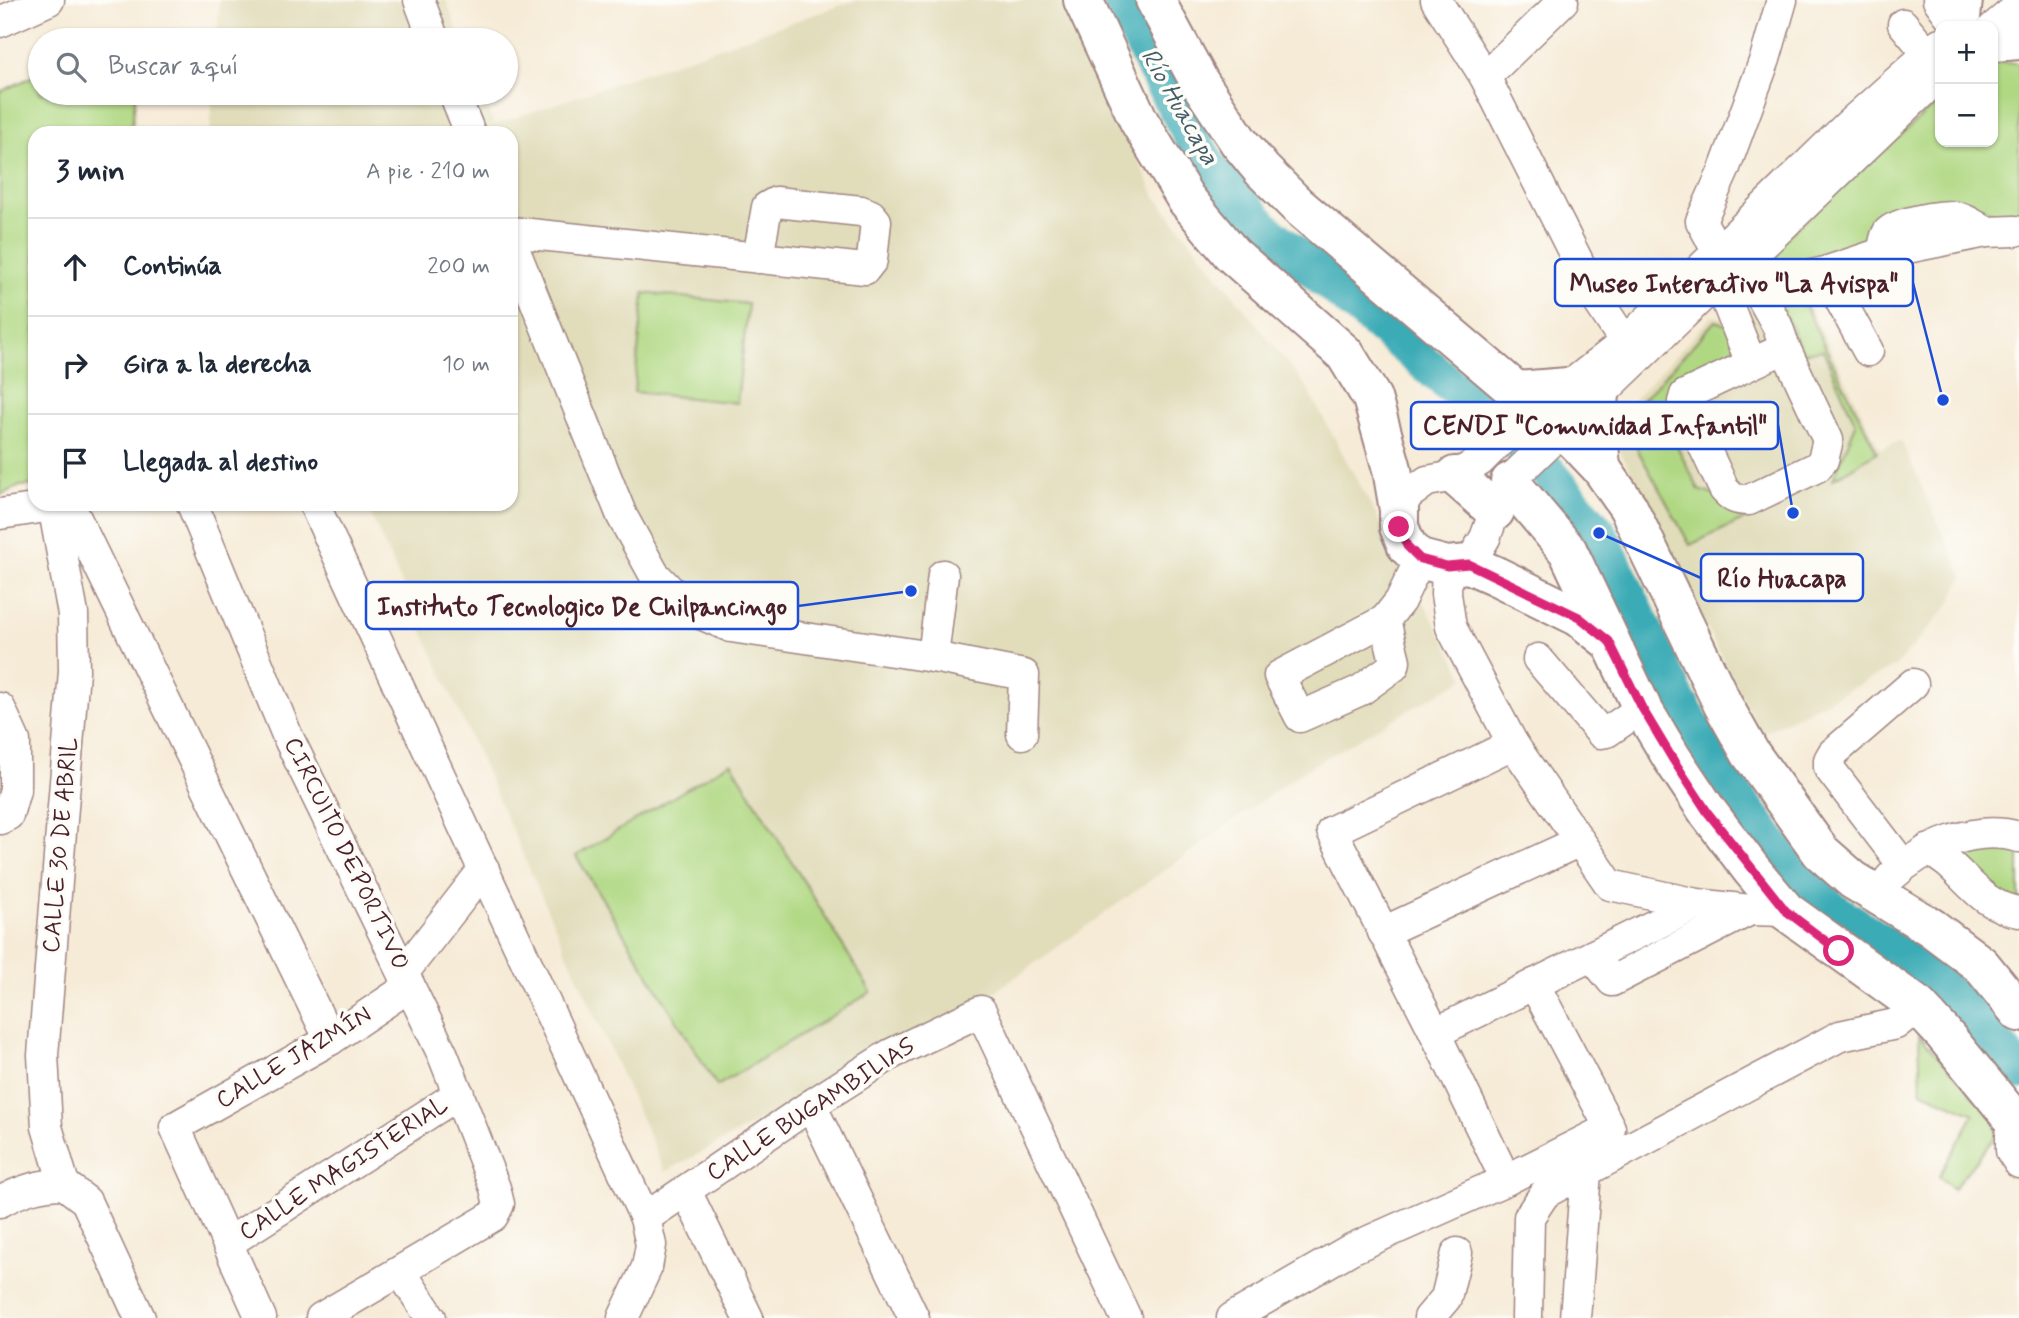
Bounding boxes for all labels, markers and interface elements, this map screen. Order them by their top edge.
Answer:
map controls [1935,21,1998,147]
button: + [1935,21,1998,84]
search box [28,28,518,105]
water label: Río Huacapa [1132,42,1226,172]
icon: search [52,48,90,86]
text: Buscar aquí [108,50,239,84]
button: − [1935,84,1998,147]
text: 3 min [56,152,125,191]
text: A pie · 210 m [366,157,490,187]
icon: ahead [56,248,94,286]
text: Continúa [123,250,222,284]
text: 200 m [427,252,490,282]
callout: Museo Interactivo "La Avispa" [1555,259,1913,306]
text: Museo Interactivo "La Avispa" [1570,268,1898,302]
icon: right [56,346,94,384]
text: Gira a la derecha [123,348,312,382]
text: 10 m [442,350,490,380]
callout: CENDI "Comunidad Infantil" [1411,402,1778,449]
text: CENDI "Comunidad Infantil" [1423,410,1767,444]
icon: arrive [56,444,94,482]
text: Llegada al destino [123,446,318,480]
route end [1383,511,1414,542]
callout: Río Huacapa [1701,554,1863,601]
text: Río Huacapa [1717,563,1847,597]
callout: Instituto Tecnologico De Chilpancingo [366,582,798,629]
text: Instituto Tecnologico De Chilpancingo [377,591,787,628]
street label: CIRCUITO DEPORTIVO [276,732,416,976]
street label: CALLE 30 DE ABRIL [36,736,86,954]
route start [1823,935,1854,966]
street label: CALLE JAZMÍN [210,999,377,1117]
street label: CALLE BUGAMBILIAS [701,1031,921,1189]
street label: CALLE MAGISTERIAL [233,1090,455,1248]

